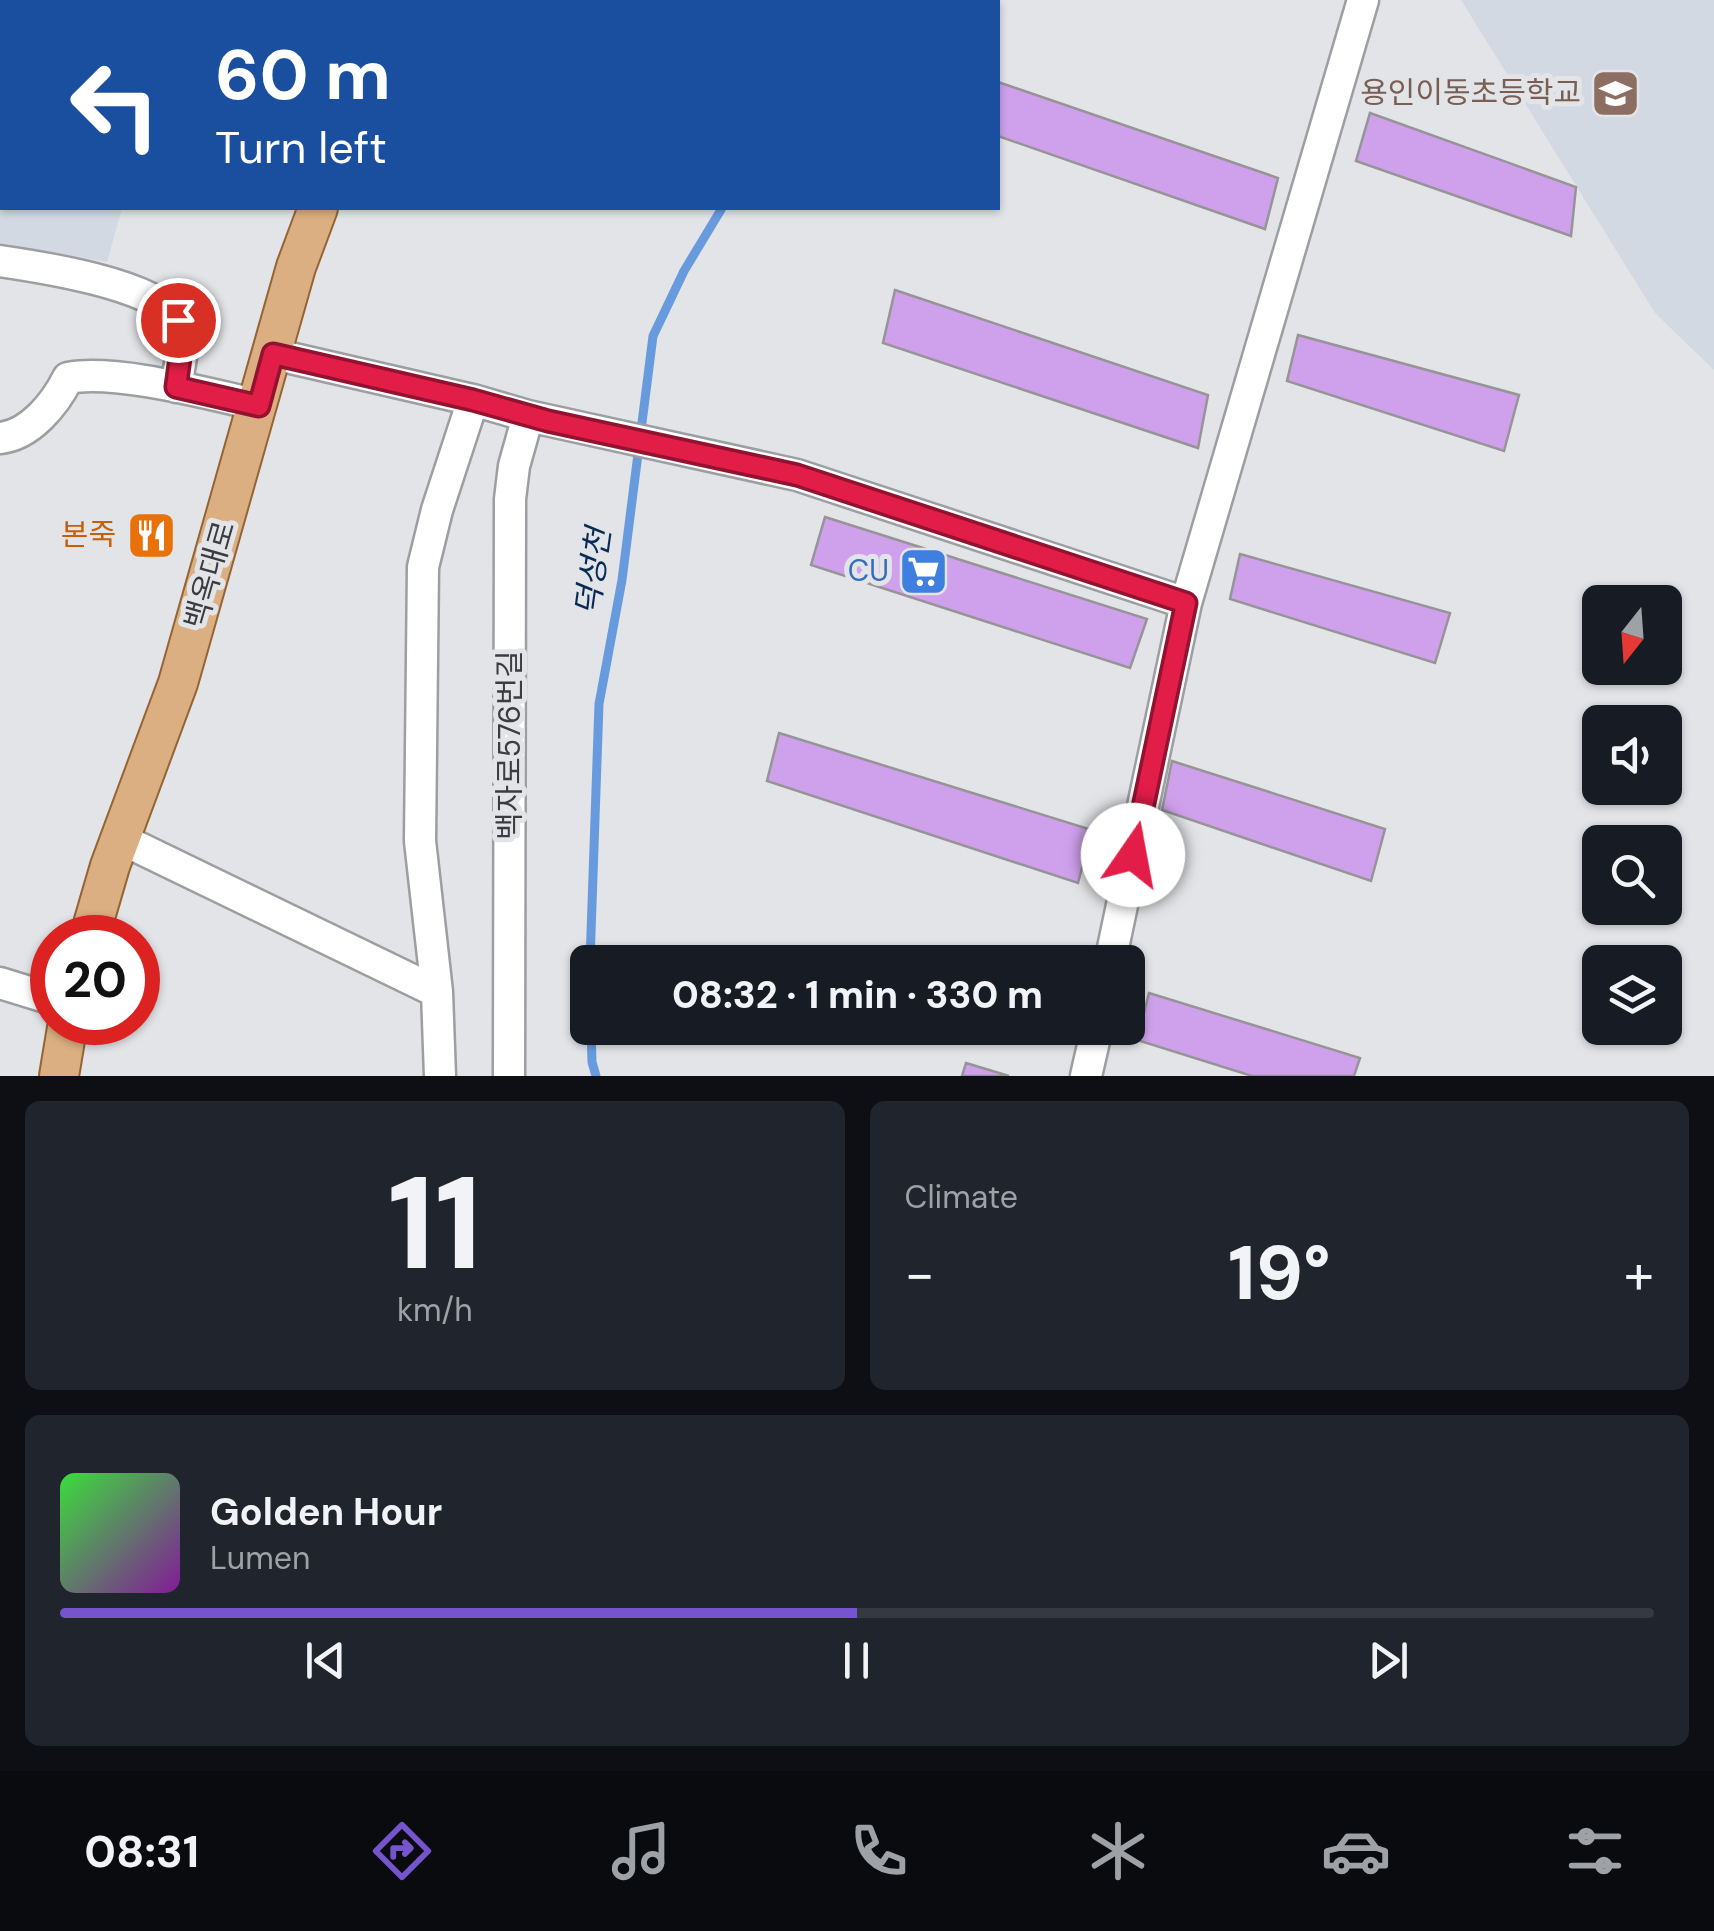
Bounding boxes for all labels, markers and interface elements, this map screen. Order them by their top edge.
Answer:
text: 60 m [215,30,391,121]
icon: left [50,40,180,170]
school or university icon: 용인이동초등학교 [1590,67,1642,119]
place label: 용인이동초등학교 [1360,73,1581,112]
text: Turn left [215,118,387,177]
pin [136,278,221,363]
icon: arrive [151,293,206,348]
restaurant icon: 본죽 [125,509,177,561]
place label: 본죽 [61,515,116,554]
street label: 백옥대로 [176,516,243,633]
water label: 덕성천 [566,522,620,619]
supermarket icon: CU [898,545,950,597]
place label: CU [848,551,889,590]
north arrow [1582,585,1682,685]
map controls [1582,585,1682,1045]
street label: 백자로576번길 [490,650,529,840]
button: sound [1582,705,1682,805]
position arrow [1081,803,1185,907]
button: search [1582,825,1682,925]
speed limit sign: 20 [30,915,160,1045]
button: layers [1582,945,1682,1045]
text: 08:32 · 1 min · 330 m [672,970,1043,1020]
text: 11 [387,1139,482,1308]
text: Climate [905,1176,1018,1218]
text: 19° [1228,1225,1331,1322]
text: − [905,1238,935,1310]
text: + [1624,1238,1654,1310]
text: km/h [397,1289,473,1331]
text: Golden Hour [210,1487,442,1537]
text: Lumen [210,1537,310,1579]
icon: previous [298,1633,353,1688]
icon: pause [829,1633,884,1688]
icon: next [1361,1633,1416,1688]
icon: directions [367,1816,437,1886]
icon: music [606,1816,676,1886]
icon: phone [844,1816,914,1886]
icon: climate [1083,1816,1153,1886]
icon: car [1321,1816,1391,1886]
icon: filters [1560,1816,1630,1886]
text: 08:31 [84,1822,199,1881]

